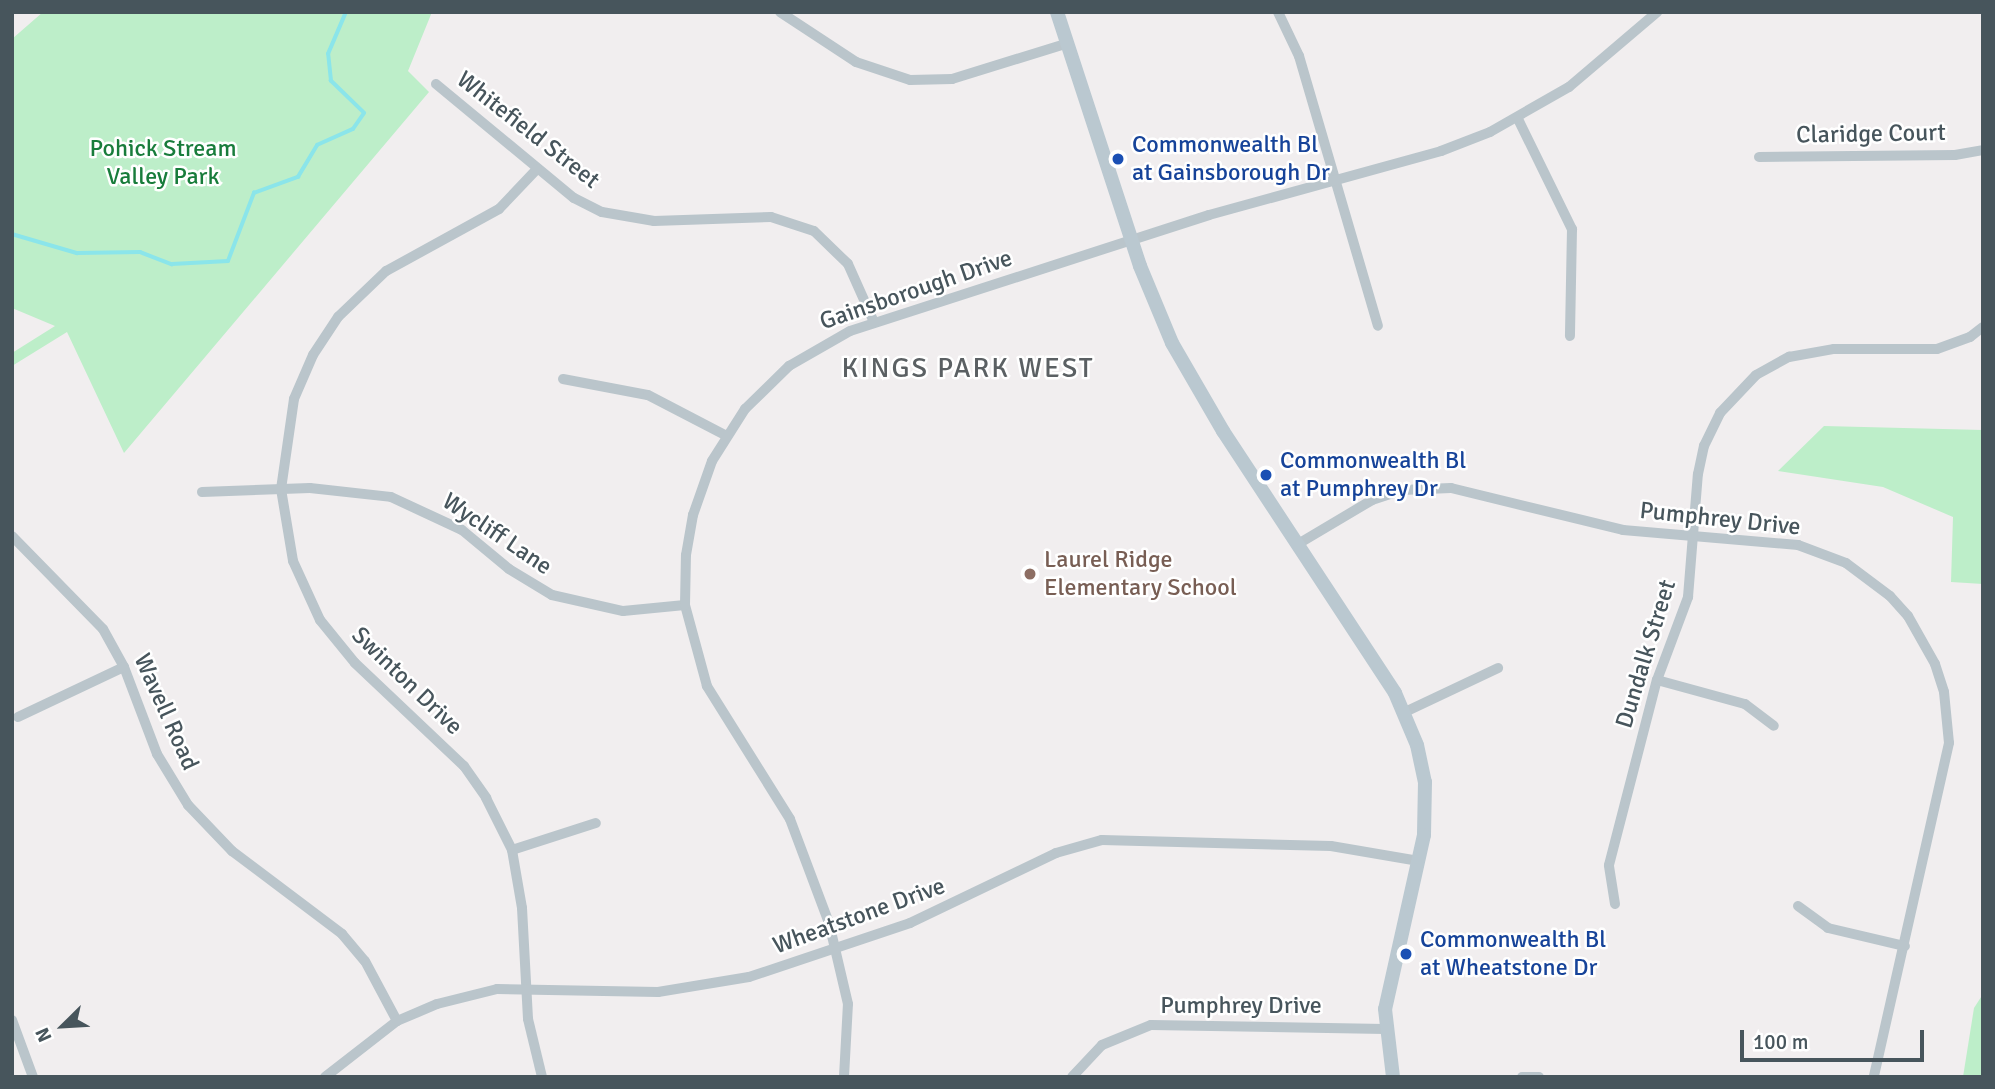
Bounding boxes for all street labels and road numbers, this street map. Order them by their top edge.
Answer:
street label: Whitefield Street [451,65,605,195]
street label: Claridge Court [1796,118,1946,150]
street label: Gainsborough Drive [816,244,1016,336]
street label: Wycliff Lane [437,487,557,581]
street label: Pumphrey Drive [1638,496,1802,542]
street label: Dundalk Street [1610,576,1682,732]
street label: Swinton Drive [346,621,468,741]
street label: Wavell Road [128,649,204,775]
street label: Wheatstone Drive [769,872,949,960]
street label: Pumphrey Drive [1160,992,1322,1020]

